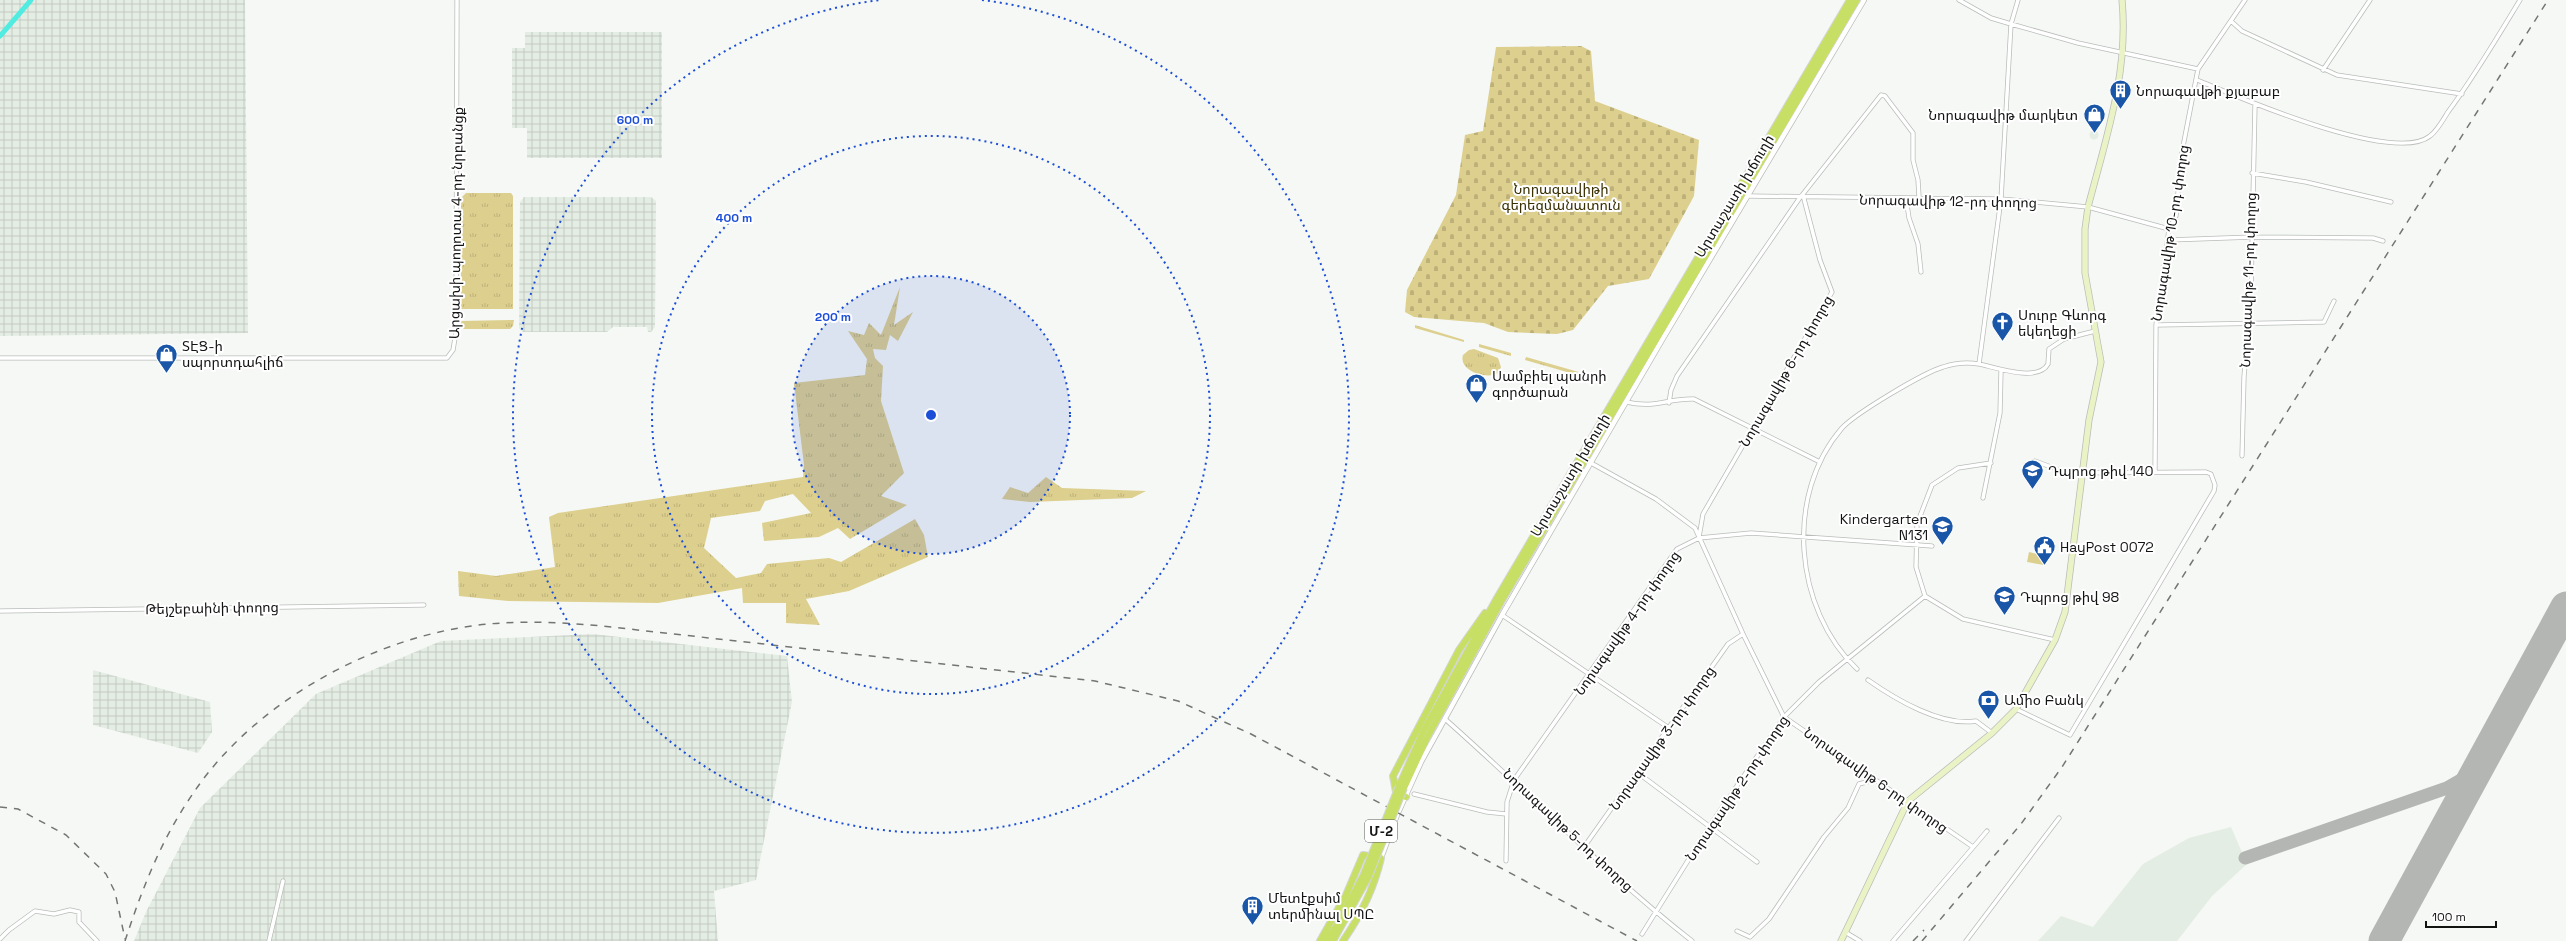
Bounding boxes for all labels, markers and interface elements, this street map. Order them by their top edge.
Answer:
building icon: Նորագավթի քյաբաբ [2107,78,2133,111]
place label: Նորագավթի քյաբաբ [2136,82,2280,100]
shop icon: Նորագավիթ մարկետ [2081,102,2107,135]
place label: Նորագավիթ մարկետ [1928,106,2078,124]
street label: Արցախի պողոտա 4-րդ նրբանցք [445,107,467,339]
text: 600 m [617,112,653,128]
street label: Արտաշատի խճուղի [1690,131,1778,261]
street label: Նորագավիթ 10-րդ փողոց [2147,143,2193,323]
park label: Նորագավիթի գերեզմանատուն [1501,180,1621,214]
street label: Նորագավիթ 12-րդ փողոց [1859,190,2037,212]
street label: Նորագավիթ 11-րդ փողոց [2236,192,2260,368]
text: 400 m [716,210,752,226]
street label: Նորագավիթ 6-րդ փողոց [1735,292,1837,450]
place label: Սուրբ Գևորգ եկեղեցի [2018,306,2106,340]
text: 200 m [815,309,851,325]
church icon: Սուրբ Գևորգ եկեղեցի [1990,310,2016,343]
place label: ՏԷՑ-ի սպորտդահլիճ [182,337,283,371]
shop icon: ՏԷՑ-ի սպորտդահլիճ [153,341,179,374]
place label: Սամբիել պանրի գործարան [1492,367,1607,401]
shop icon: Սամբիել պանրի գործարան [1464,371,1490,404]
centre of rings [924,408,938,422]
street label: Արտաշատի խճուղի [1526,410,1614,540]
school or university icon: Դպրոց թիվ 140 [2020,458,2046,491]
place label: Դպրոց թիվ 140 [2048,462,2154,480]
place label: Kindergarten N131 [1840,510,1928,544]
school or university icon: Kindergarten N131 [1930,514,1956,547]
public building icon: HayPost 0072 [2032,534,2058,567]
place label: HayPost 0072 [2060,538,2154,556]
street label: Նորագավիթ 4-րդ փողոց [1570,547,1684,699]
school or university icon: Դպրոց թիվ 98 [1991,584,2017,617]
place label: Դպրոց թիվ 98 [2020,588,2120,606]
street label: Թեյշեբաինի փողոց [145,598,279,618]
street label: Նորագավիթ 3-րդ փողոց [1605,662,1719,814]
bank icon: Ամիօ Բանկ [1976,687,2002,720]
place label: Ամիօ Բանկ [2004,691,2084,709]
street label: Նորագավիթ 2-րդ փողոց [1681,712,1793,864]
street label: Նորագավիթ 6-րդ փողոց [1800,723,1952,837]
street label: Նորագավիթ 5-րդ փողոց [1499,765,1637,895]
road number: Մ-2 [1365,820,1397,842]
place label: Մետէքսիմ տերմինալ ՍՊԸ [1268,889,1374,923]
building icon: Մետէքսիմ տերմինալ ՍՊԸ [1239,893,1265,926]
scale bar [2426,903,2496,929]
text: 100 m [2432,909,2466,925]

